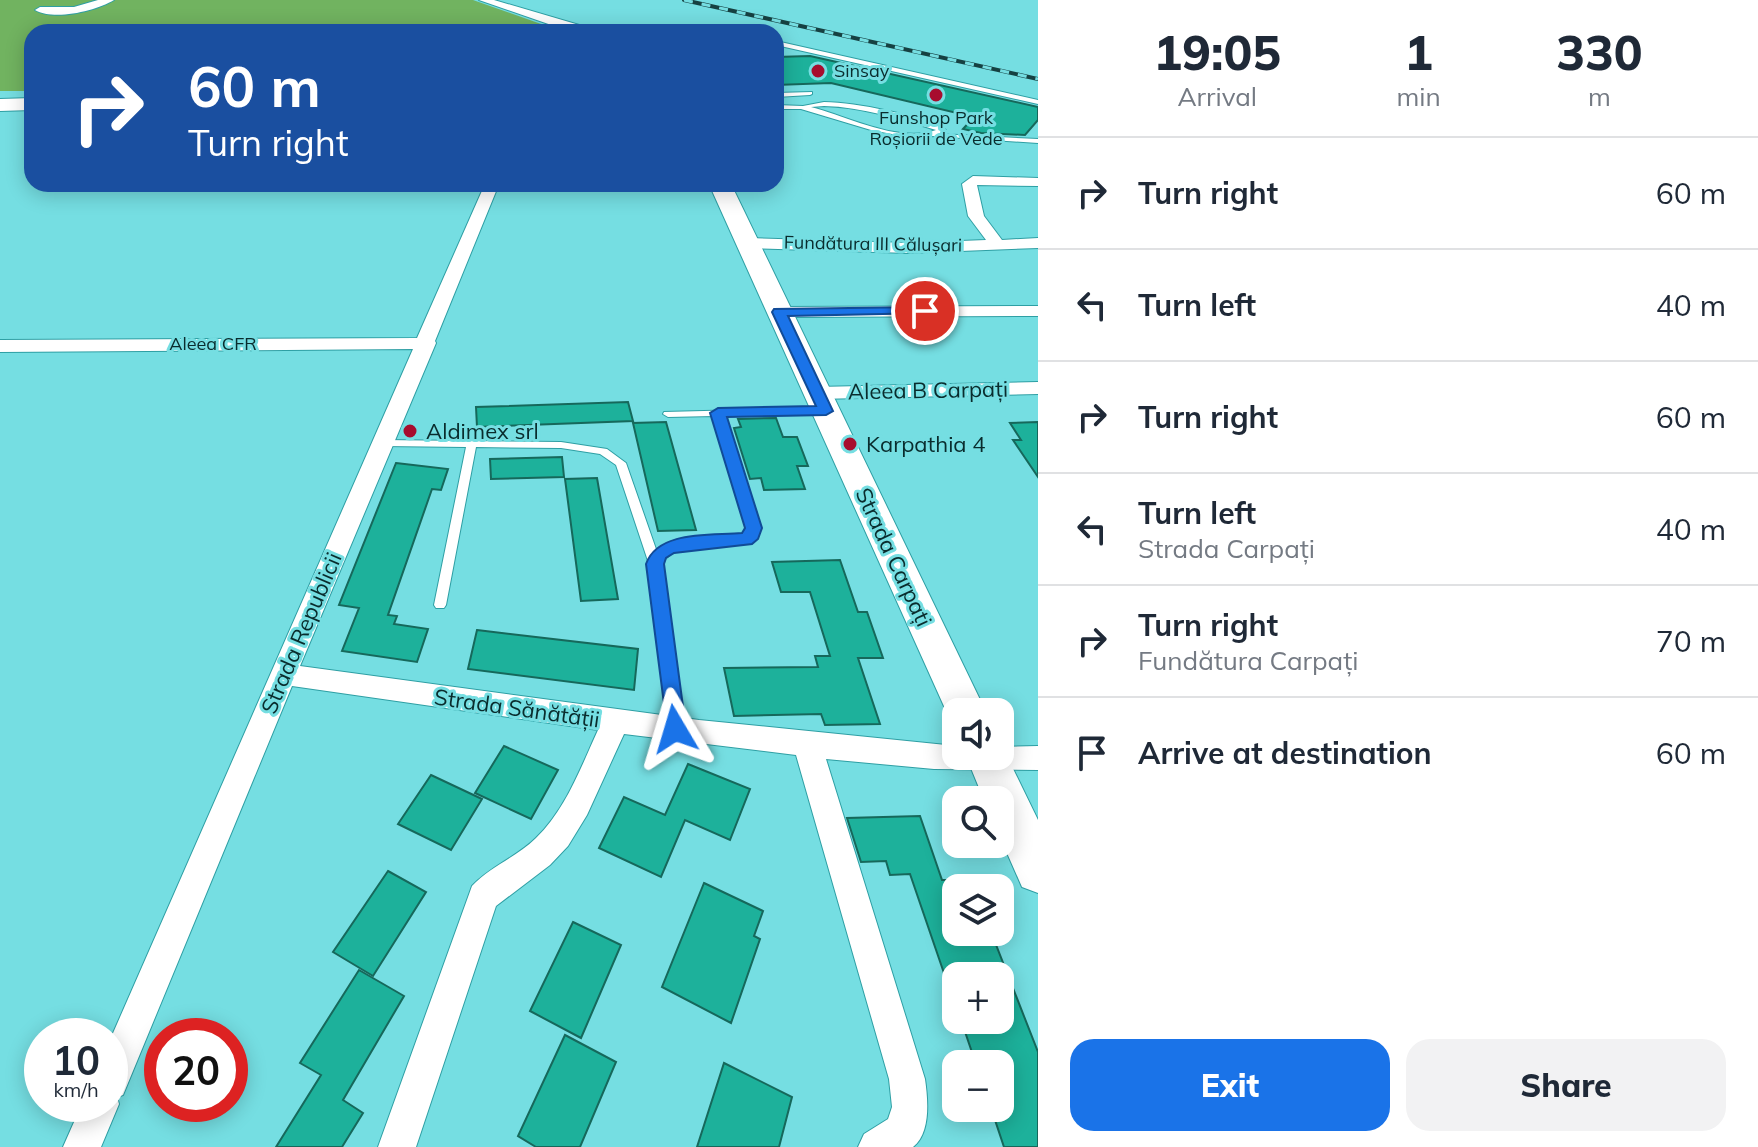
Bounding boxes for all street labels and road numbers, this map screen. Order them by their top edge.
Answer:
street label: Fundătura III Călușari [784,230,962,257]
street label: Aleea CFR [169,332,257,355]
street label: Aleea B Carpați [848,375,1008,405]
street label: Strada Carpați [850,483,938,631]
street label: Strada Republicii [254,548,348,718]
street label: Strada Sănătății [433,683,601,733]

